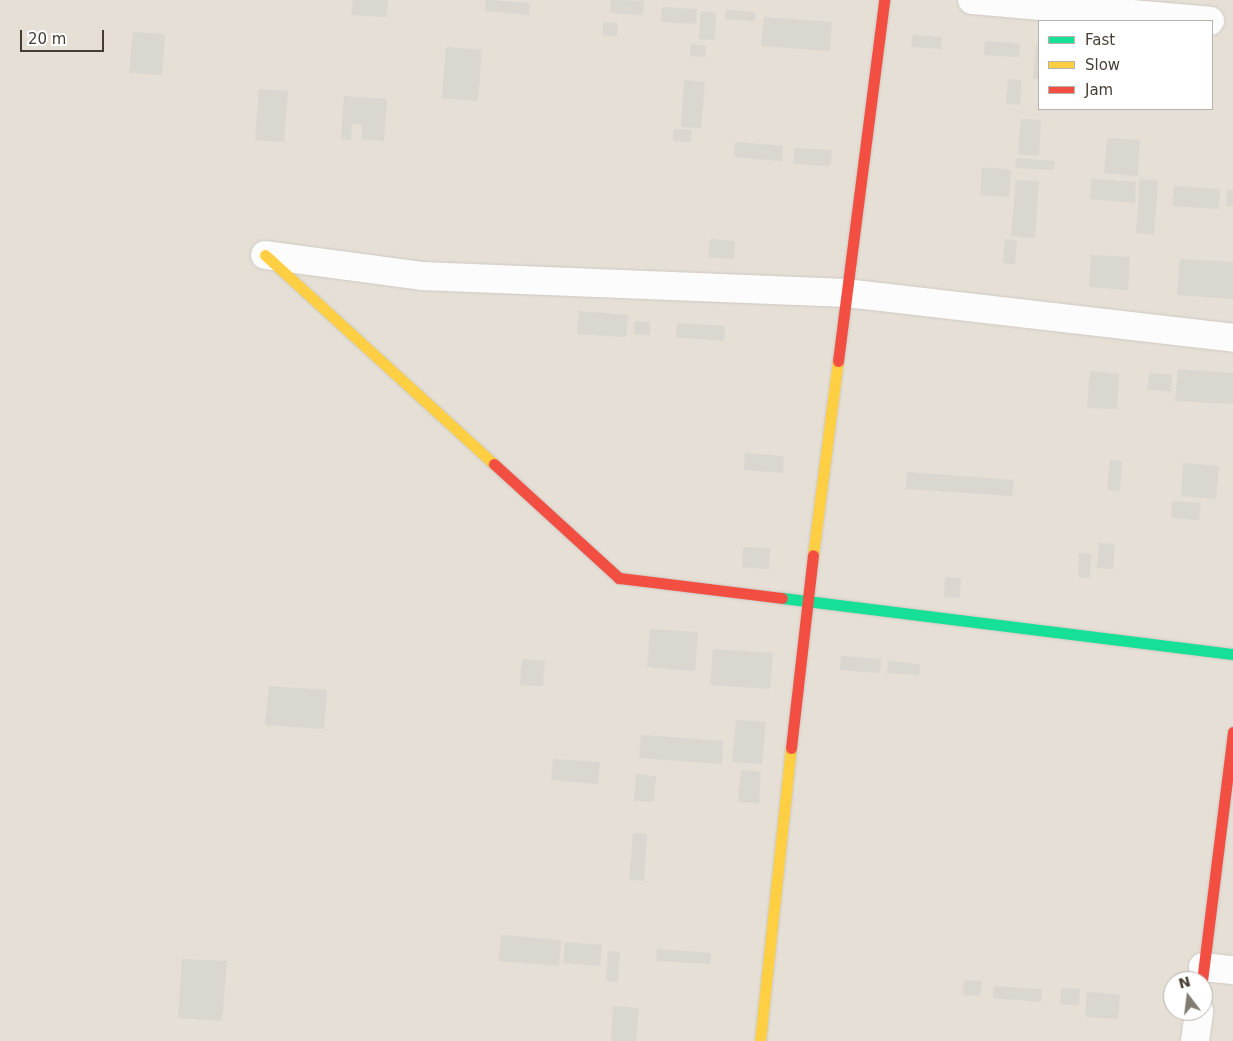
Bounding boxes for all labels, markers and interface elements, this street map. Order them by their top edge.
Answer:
scale bar [22,20,106,52]
legend [1038,20,1213,110]
text: 20 m [28,30,66,48]
text: Fast [1085,31,1115,49]
text: Slow [1085,56,1120,74]
text: Jam [1085,81,1113,99]
north arrow [1163,971,1213,1021]
text: N [1177,973,1192,992]

